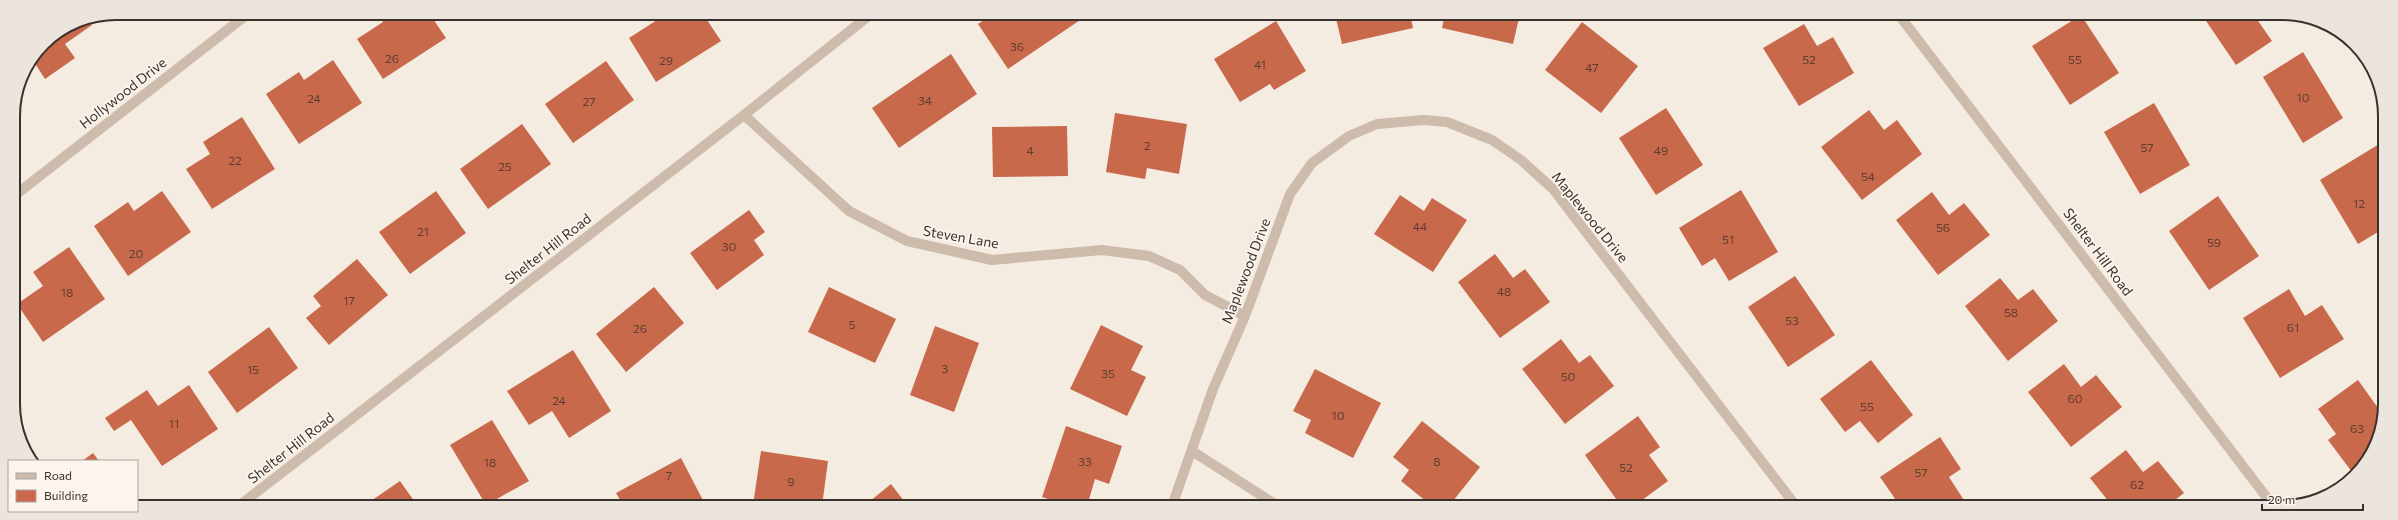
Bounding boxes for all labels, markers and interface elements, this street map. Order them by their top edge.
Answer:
house number: 36 [1010,39,1024,53]
house number: 26 [385,51,399,65]
house number: 52 [1802,52,1816,66]
house number: 55 [2068,52,2082,66]
street label: Hollywood Drive [76,53,169,132]
house number: 29 [659,53,673,67]
house number: 41 [1254,57,1266,71]
house number: 47 [1585,60,1599,74]
house number: 10 [2297,90,2310,104]
house number: 24 [307,91,321,105]
house number: 34 [918,93,932,107]
house number: 27 [583,94,595,108]
house number: 2 [1144,138,1151,152]
house number: 57 [2140,140,2154,154]
house number: 4 [1026,143,1034,157]
house number: 49 [1654,143,1668,157]
house number: 22 [228,153,242,167]
house number: 25 [498,159,512,173]
street label: Maplewood Drive [1549,168,1632,266]
house number: 54 [1861,169,1875,183]
house number: 12 [2353,196,2365,210]
street label: Shelter Hill Road [2060,205,2137,299]
street label: Shelter Hill Road [501,210,594,288]
street label: Maplewood Drive [1218,216,1274,326]
house number: 44 [1413,219,1427,233]
house number: 56 [1936,220,1950,234]
street label: Steven Lane [922,221,1000,252]
house number: 21 [417,224,429,238]
house number: 51 [1722,232,1734,246]
house number: 59 [2207,235,2221,249]
house number: 30 [722,239,737,253]
house number: 20 [129,246,143,260]
house number: 48 [1497,284,1511,298]
house number: 18 [61,285,73,299]
house number: 17 [343,293,355,307]
house number: 58 [2004,305,2018,319]
house number: 53 [1785,313,1799,327]
house number: 5 [849,317,856,331]
house number: 61 [2287,320,2299,334]
house number: 26 [633,321,647,335]
house number: 3 [942,361,949,375]
house number: 15 [247,362,259,376]
house number: 35 [1101,366,1115,380]
house number: 50 [1561,369,1576,383]
house number: 60 [2067,391,2083,405]
house number: 24 [552,393,566,407]
house number: 55 [1860,399,1874,413]
house number: 10 [1332,408,1345,422]
street label: Shelter Hill Road [244,409,337,487]
house number: 11 [169,416,179,430]
house number: 63 [2350,421,2364,435]
house number: 33 [1078,454,1092,468]
house number: 8 [1433,454,1441,468]
house number: 18 [484,455,496,469]
legend [8,460,138,512]
house number: 52 [1619,460,1633,474]
house number: 57 [1914,465,1928,479]
text: Road [44,468,72,482]
house number: 7 [666,468,672,482]
house number: 9 [787,474,795,488]
house number: 62 [2130,477,2144,491]
scale bar [2262,486,2363,512]
text: Building [44,488,88,502]
text: 20 m [2268,492,2295,506]

